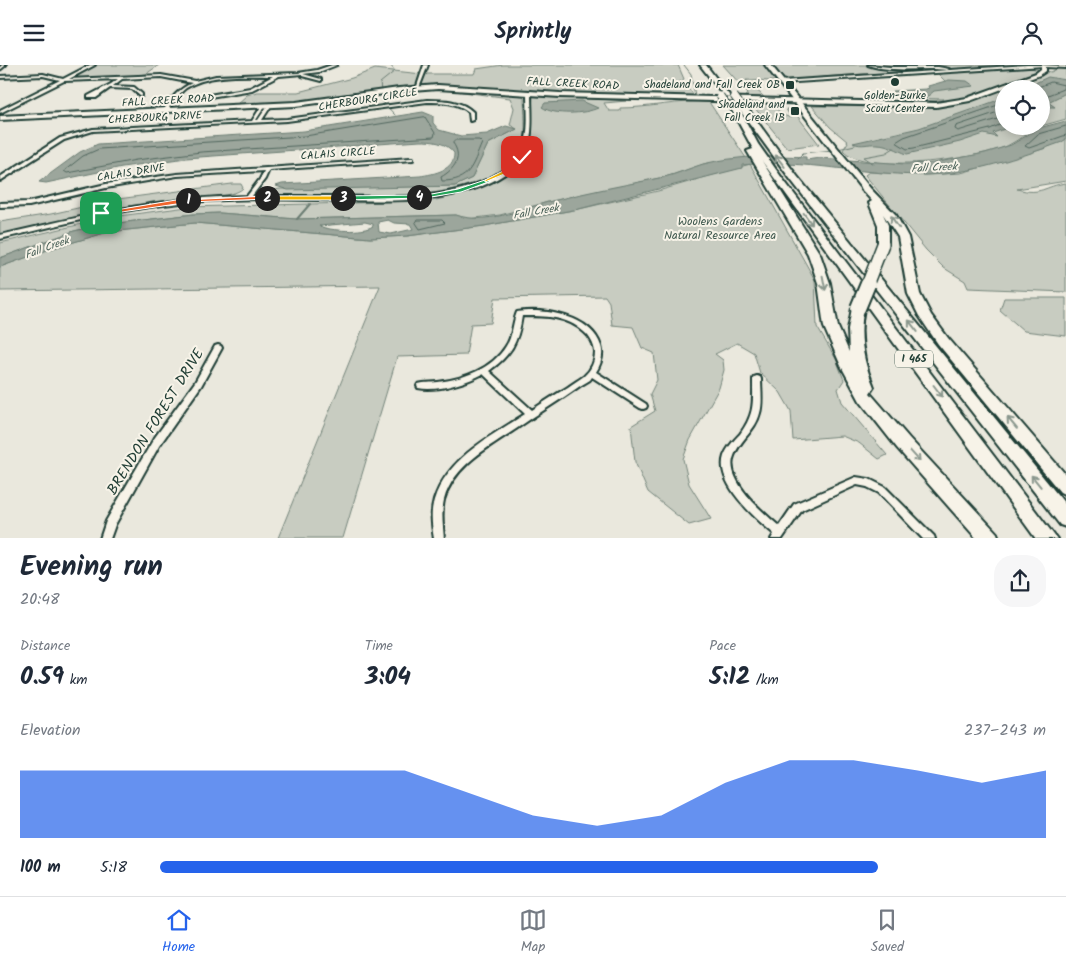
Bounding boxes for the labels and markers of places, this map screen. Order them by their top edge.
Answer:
place label: Shadeland and Fall Creek OB [644,76,780,94]
marker: Golden-Burke Scout Center [889,76,901,88]
marker: Shadeland and Fall Creek OB [784,79,796,91]
place label: Golden-Burke Scout Center [864,87,926,118]
place label: Shadeland and Fall Creek IB [718,96,786,127]
marker: Shadeland and Fall Creek IB [789,105,801,117]
pin [501,136,543,178]
pin: 2 [254,185,280,211]
pin: 3 [330,185,356,211]
pin: 4 [406,185,432,209]
pin: 1 [176,187,200,213]
pin [80,192,122,234]

